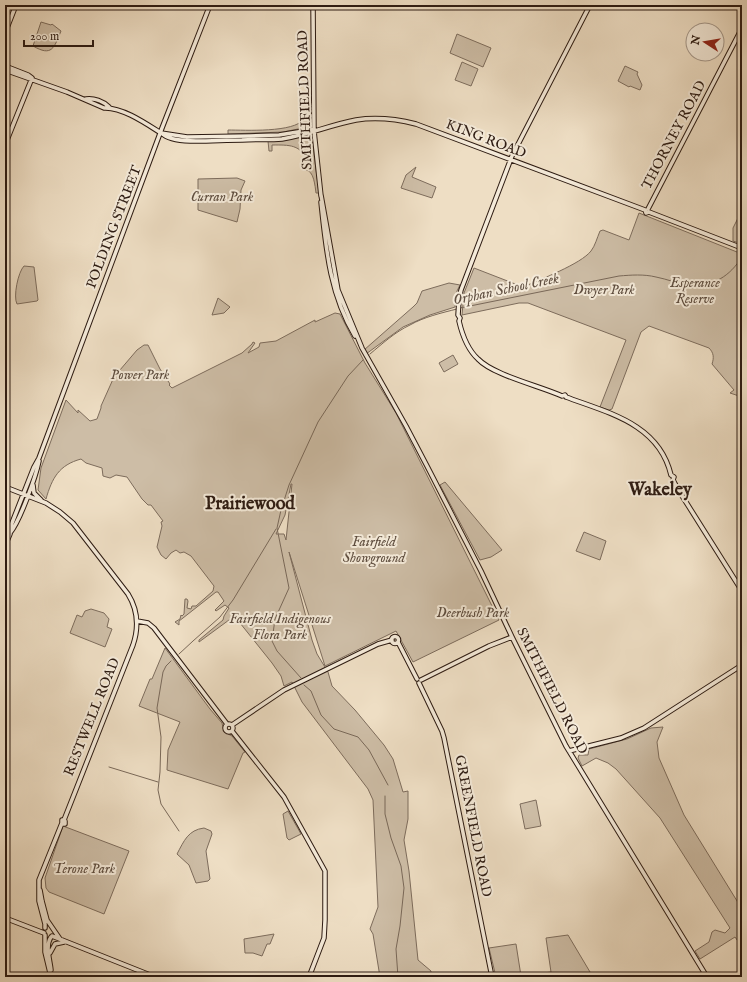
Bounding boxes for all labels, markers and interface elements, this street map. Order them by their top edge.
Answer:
scale bar [24,22,93,48]
north arrow [685,22,725,62]
text: 200 m [30,29,59,44]
street label: SMITHFIELD ROAD [294,30,316,170]
text: N [688,34,704,47]
street label: THORNEY ROAD [638,77,710,193]
street label: KING ROAD [443,115,529,163]
street label: POLDING STREET [82,162,146,291]
park label: Curran Park [191,188,254,206]
water label: Orphan School Creek [451,269,561,309]
park label: Esperance Reserve [669,274,720,308]
park label: Dwyer Park [573,281,635,299]
park label: Power Park [111,366,170,384]
district label: Wakeley [627,479,693,502]
district label: Prairiewood [205,493,295,516]
park label: Fairfield Showground [343,533,407,568]
park label: Deerbush Park [437,604,510,622]
park label: Fairfield Indigenous Flora Park [229,610,332,644]
street label: SMITHFIELD ROAD [512,625,592,757]
street label: RESTWELL ROAD [60,655,124,779]
street label: GREENFIELD ROAD [450,753,496,899]
park label: Terone Park [53,860,116,878]

